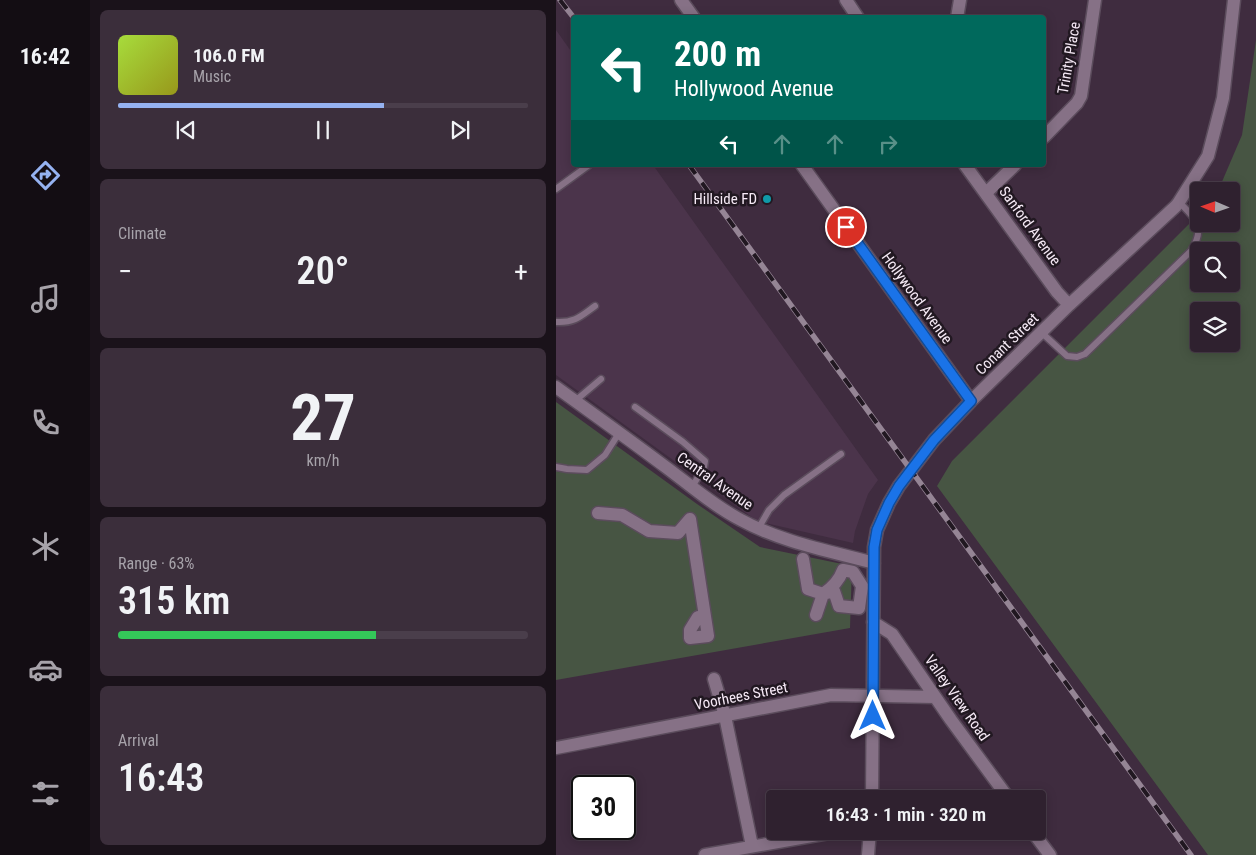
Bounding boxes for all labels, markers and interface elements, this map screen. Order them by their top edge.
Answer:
street label: Trinity Place [1054,20,1084,96]
text: 200 m [674,34,761,75]
icon: left [591,35,656,100]
text: 16:42 [20,44,70,69]
text: 106.0 FM [193,44,265,67]
text: Music [193,67,231,86]
text: Hollywood Avenue [674,76,834,101]
icon: previous [172,116,200,144]
icon: pause [309,116,337,144]
icon: next [446,116,474,144]
icon: left [715,130,743,158]
icon: ahead [768,130,796,158]
icon: ahead [821,130,849,158]
icon: right [874,130,902,158]
icon: directions [28,158,63,193]
north arrow [1190,182,1240,232]
map controls [1190,182,1240,352]
street label: Sanford Avenue [995,183,1065,269]
place label: Hillside FD [693,190,757,208]
marker: Hillside FD [761,193,773,205]
pin [825,206,867,248]
icon: arrive [832,213,860,241]
text: Climate [118,224,166,243]
button: search [1190,242,1240,292]
text: 20° [297,249,349,293]
street label: Hollywood Avenue [878,249,956,347]
text: − [118,255,132,288]
text: + [514,255,528,288]
icon: music [28,281,63,316]
button: layers [1190,302,1240,352]
street label: Conant Street [972,309,1042,379]
text: 27 [290,380,356,456]
icon: phone [28,405,63,440]
street label: Central Avenue [673,448,757,514]
text: km/h [307,451,339,470]
icon: climate [28,529,63,564]
text: Range · 63% [118,554,194,573]
text: 315 km [118,579,230,623]
street label: Valley View Road [921,651,993,745]
icon: car [28,652,63,687]
street label: Voorhees Street [693,678,789,714]
position arrow [846,689,898,741]
text: Arrival [118,731,159,750]
text: 16:43 [118,756,204,800]
speed limit sign: 30 [571,775,636,840]
icon: filters [28,776,63,811]
text: 16:43 · 1 min · 320 m [826,803,986,826]

